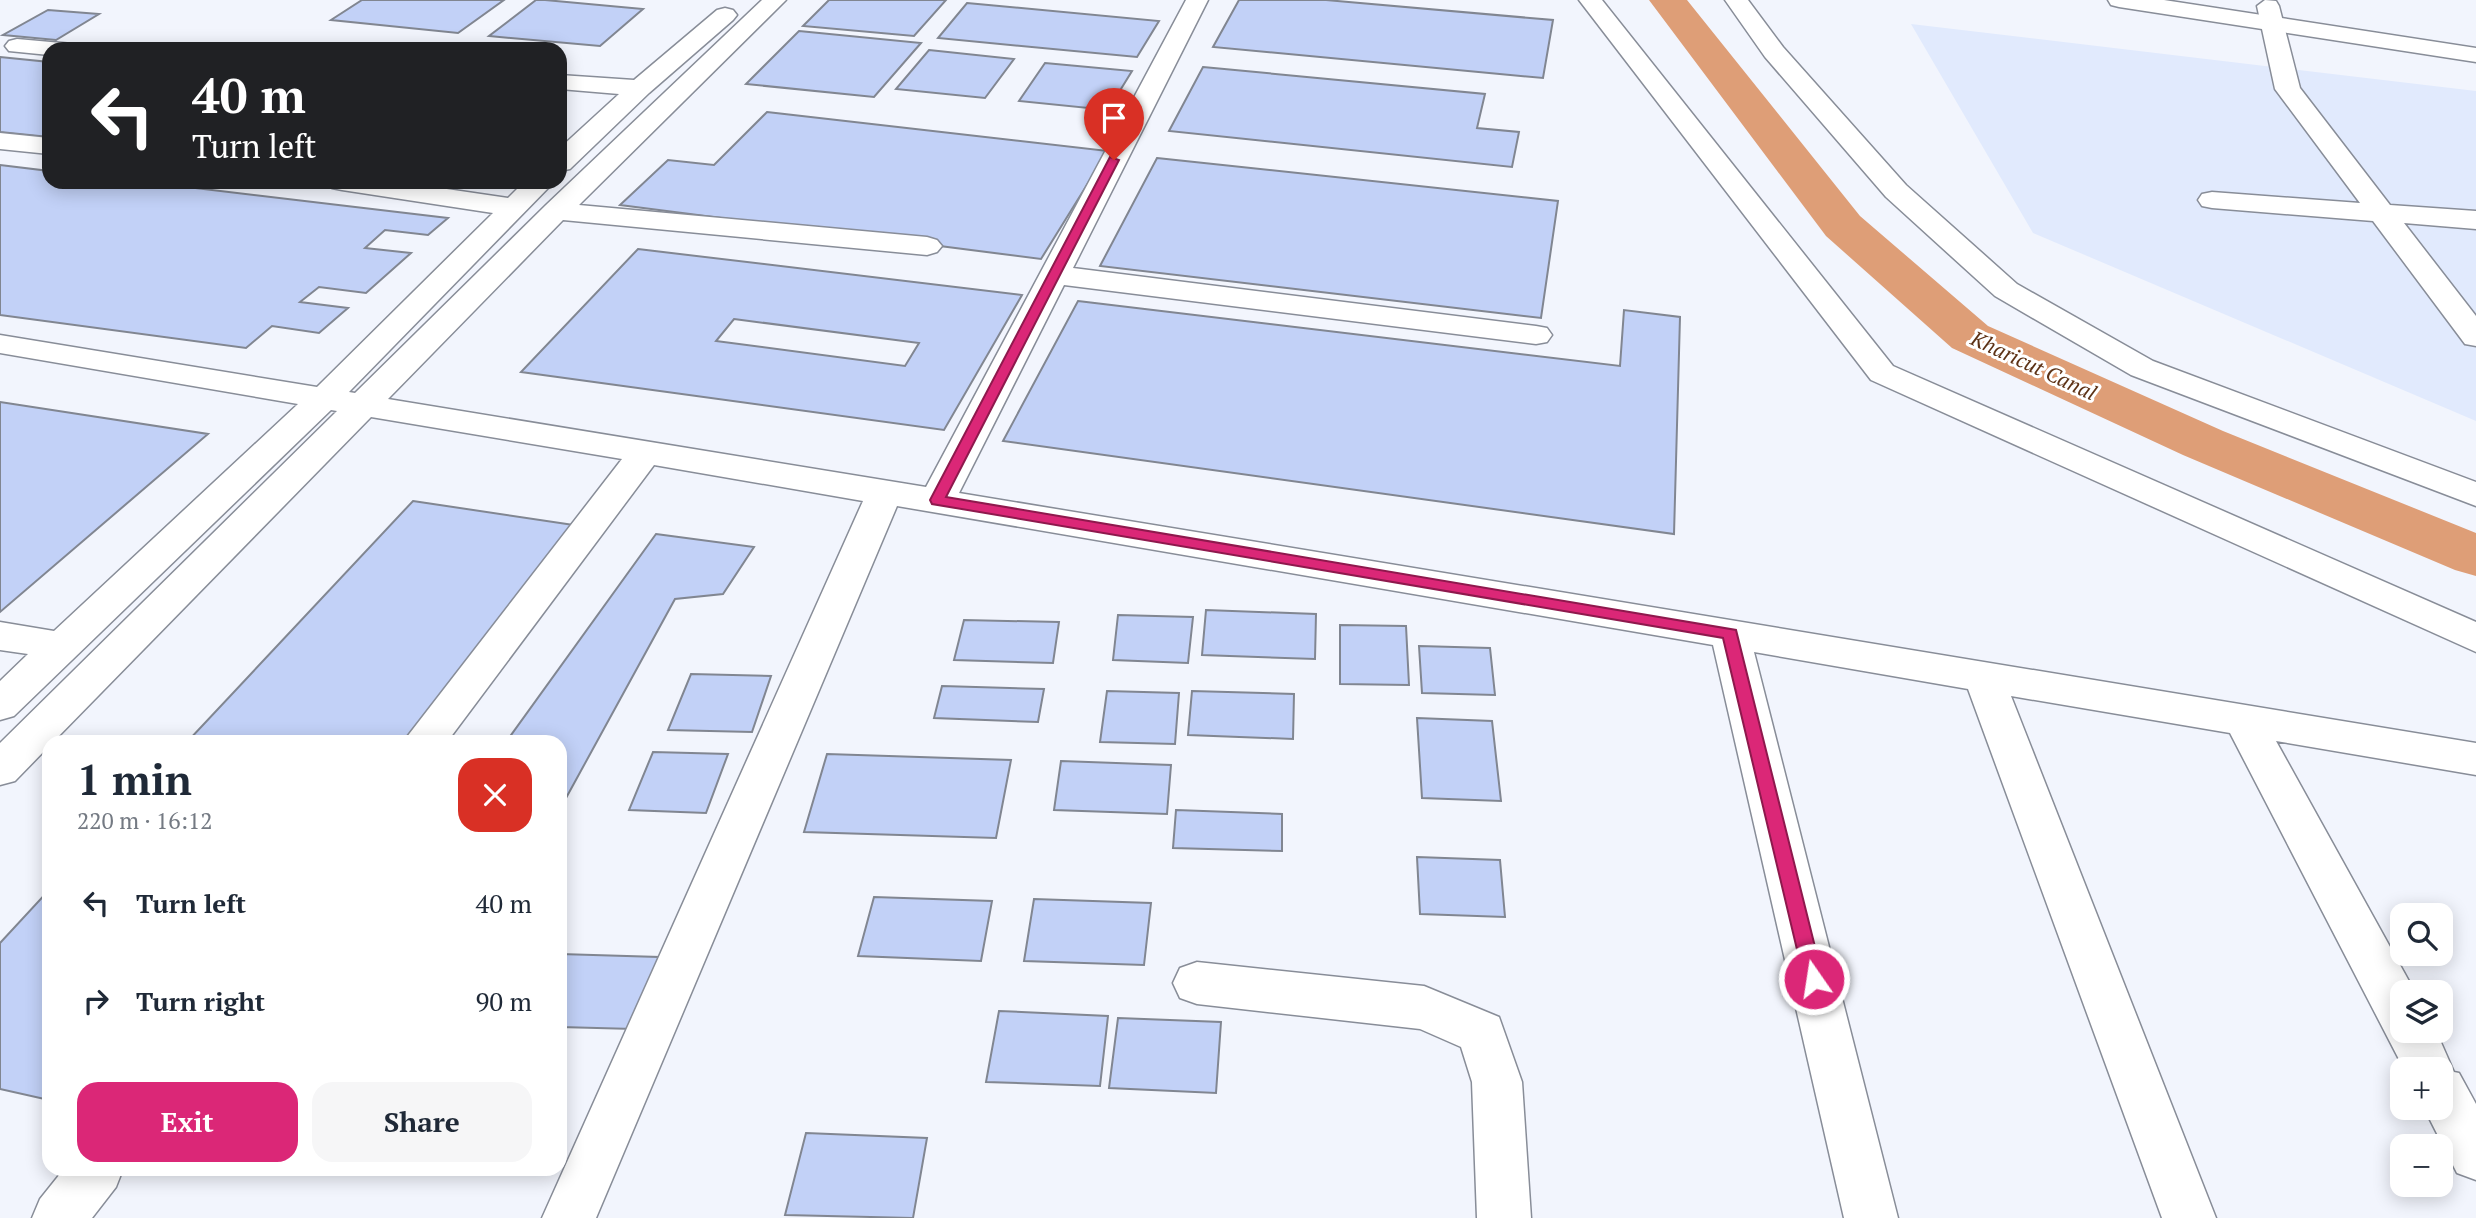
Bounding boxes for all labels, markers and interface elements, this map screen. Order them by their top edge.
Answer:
text: 40 m [192,62,306,127]
icon: left [77,70,168,161]
pin [1084,88,1144,160]
icon: arrive [1095,99,1133,137]
text: Turn left [192,125,316,167]
water label: Kharicut Canal [1966,323,2101,406]
text: 1 min [77,751,192,807]
button: close [458,758,532,832]
text: 220 m · 16:12 [77,805,212,836]
icon: left [77,884,115,922]
text: Turn left [136,886,246,920]
text: 40 m [476,886,532,920]
map controls [2390,903,2453,1197]
button: search [2390,903,2453,966]
position arrow [1777,942,1851,1016]
button: layers [2390,980,2453,1043]
icon: right [77,982,115,1020]
text: Turn right [136,984,265,1018]
text: 90 m [476,984,532,1018]
button: + [2390,1057,2453,1120]
button: Exit [77,1082,298,1162]
button: Share [312,1082,532,1162]
button: − [2390,1134,2453,1197]

